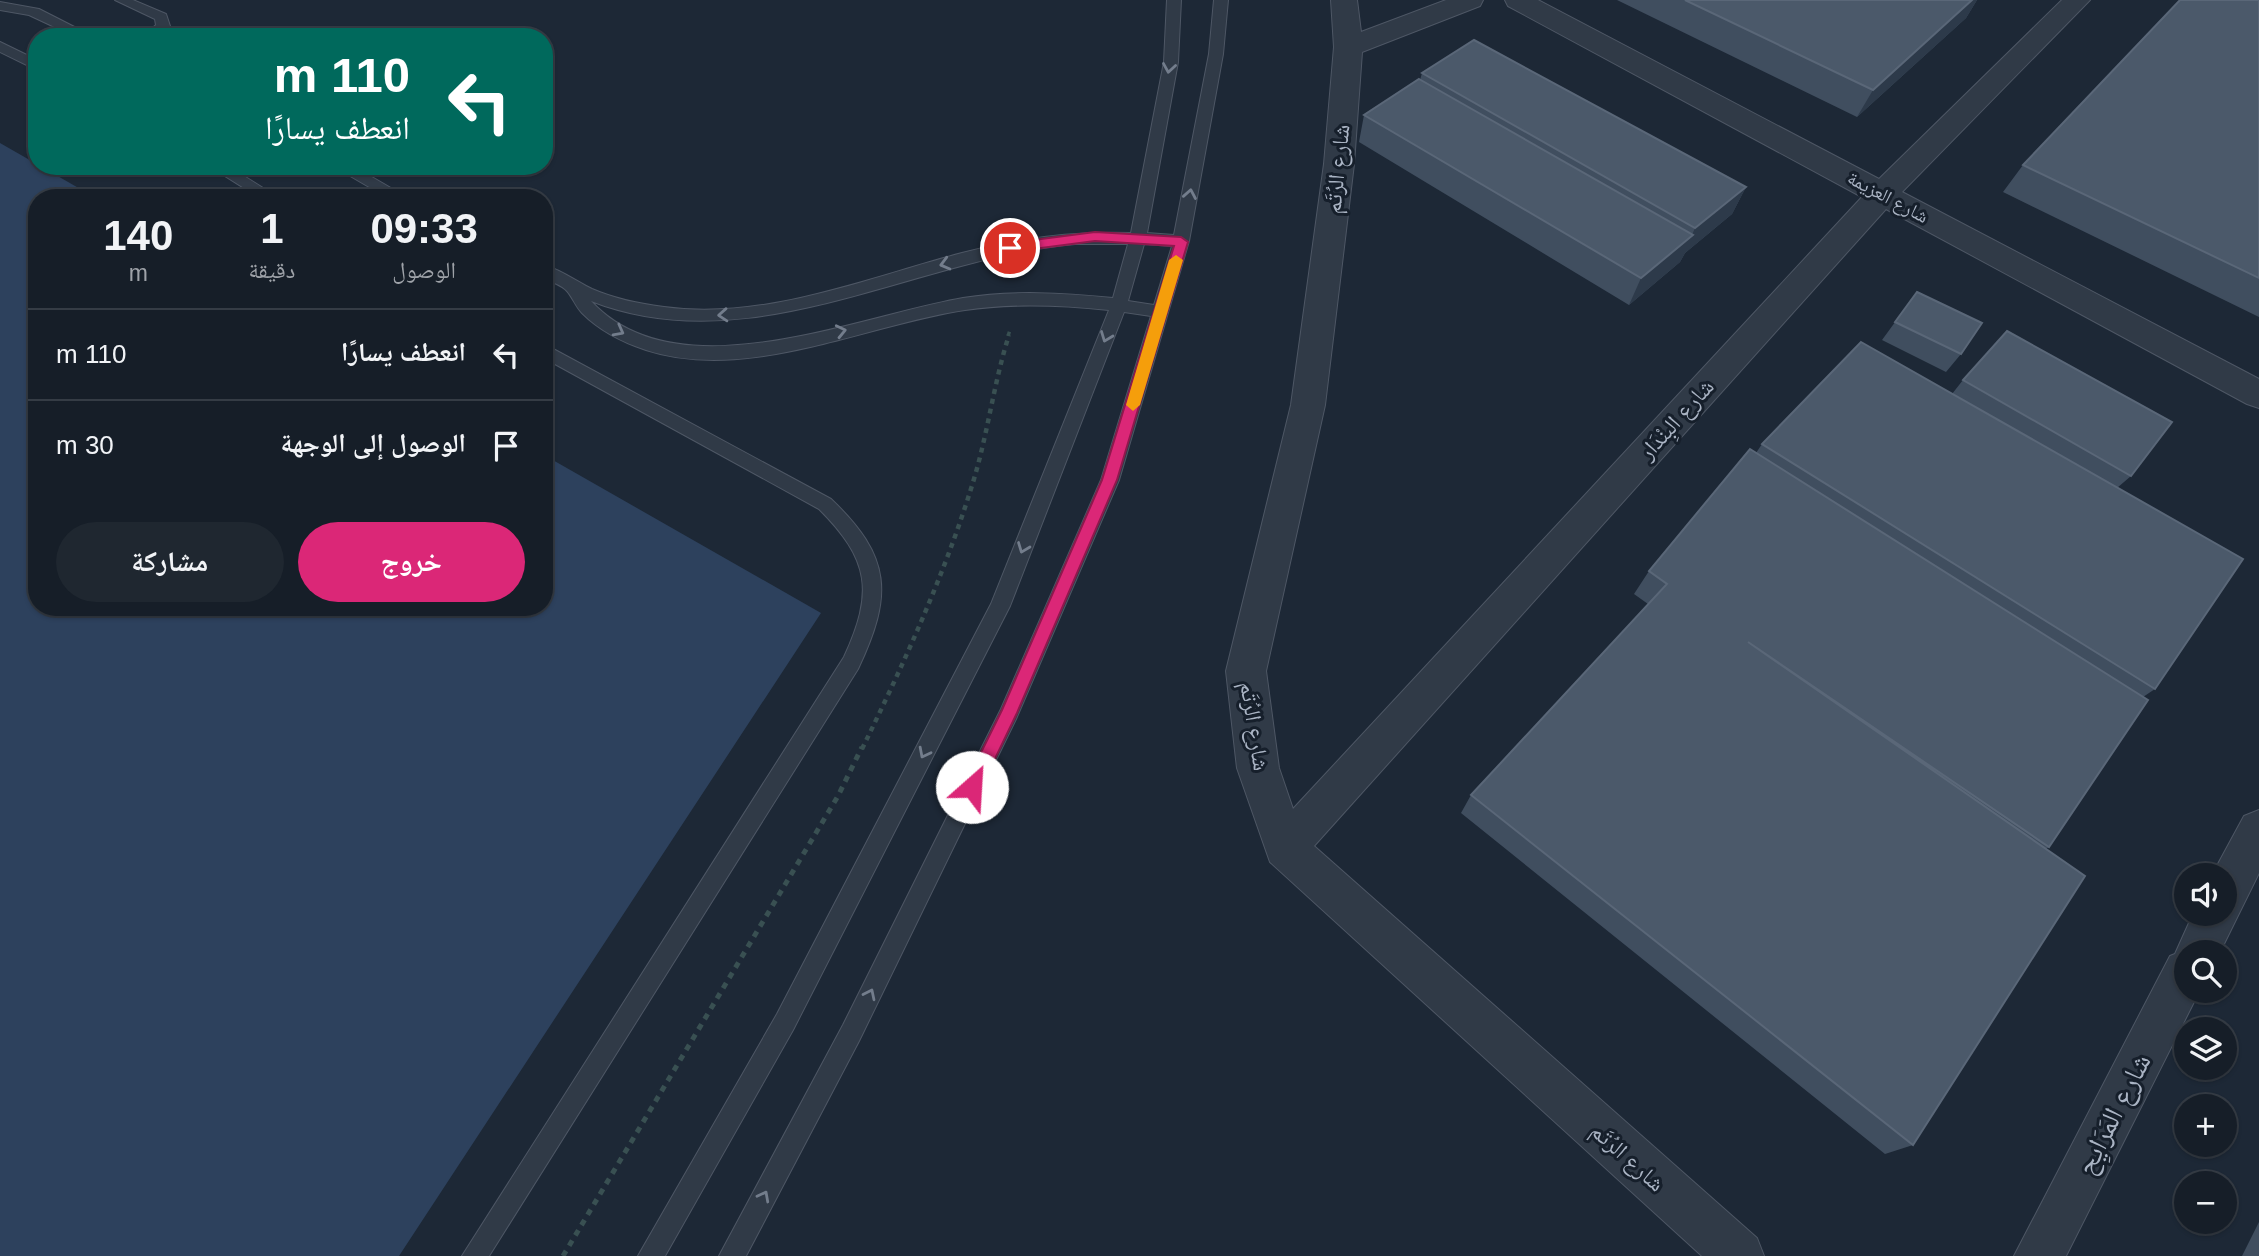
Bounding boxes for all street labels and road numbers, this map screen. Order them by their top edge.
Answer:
street label: شارع الرُتَم [1319,123,1358,215]
street label: شارع العزيمة [1844,167,1932,228]
street label: شارع البِنْدَار [1632,373,1722,468]
street label: شارع الرُتَم [1232,680,1275,773]
street label: شارع المَرَايِح [2069,1048,2161,1182]
street label: شارع الرُتَم [1584,1117,1670,1199]

